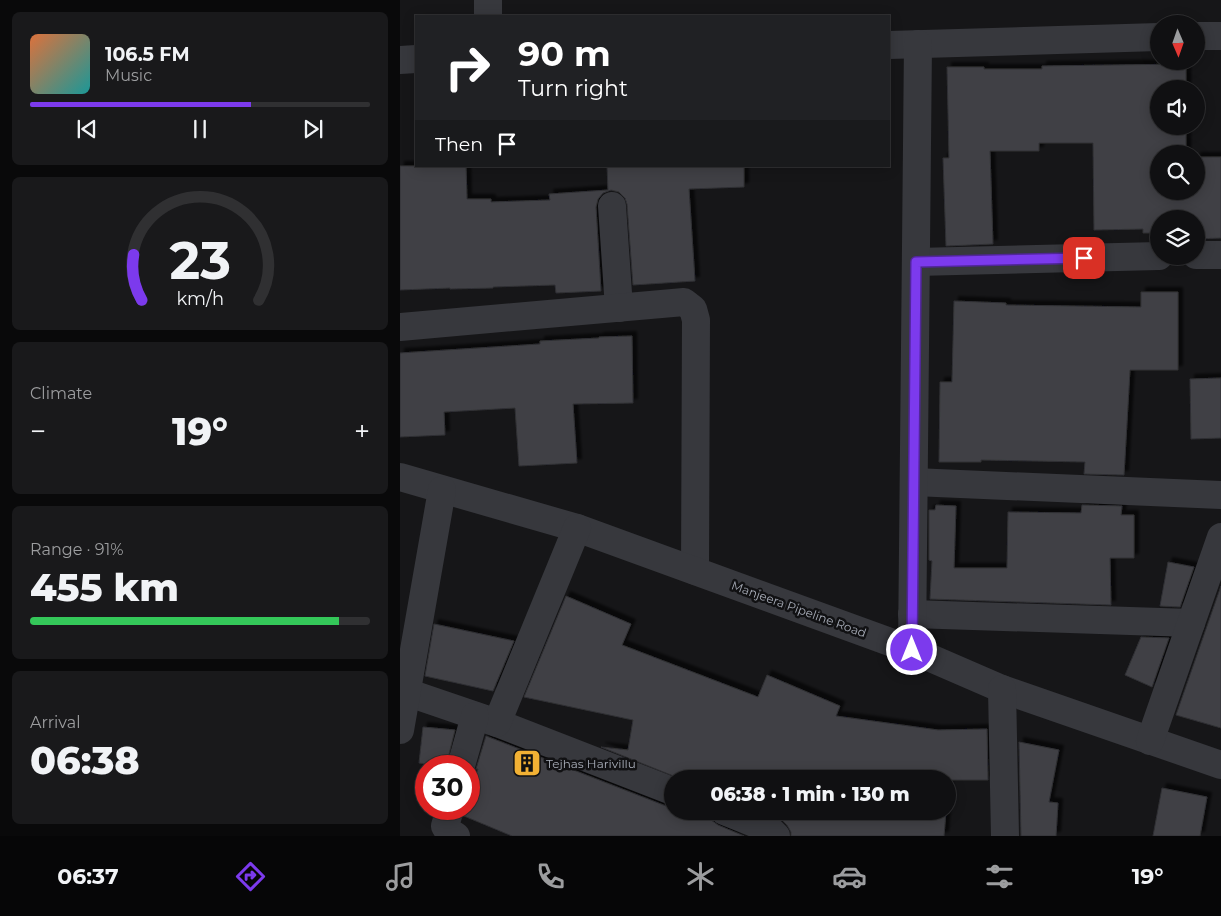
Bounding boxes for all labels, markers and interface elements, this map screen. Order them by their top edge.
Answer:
north arrow [1150,15,1205,70]
map controls [1150,15,1205,265]
text: 90 m [518,32,611,75]
icon: right [435,35,500,100]
text: 106.5 FM [105,43,190,66]
text: Music [105,66,152,85]
text: Turn right [518,75,628,102]
button: sound [1150,80,1205,135]
icon: previous [73,115,101,143]
icon: pause [186,115,214,143]
icon: next [299,115,327,143]
icon: arrive [493,130,521,158]
text: Then [435,133,483,156]
button: search [1150,145,1205,200]
button: layers [1150,210,1205,265]
text: 23 [169,229,231,292]
pin [1063,237,1105,279]
icon: arrive [1070,244,1098,272]
text: km/h [176,288,224,309]
text: Climate [30,384,92,403]
text: 19° [172,408,228,455]
text: − [30,414,46,448]
text: + [354,414,370,448]
text: Range · 91% [30,540,124,559]
text: 455 km [30,564,179,611]
street label: Manjeera Pipeline Road [729,578,869,640]
position arrow [885,623,937,675]
text: Arrival [30,713,80,732]
text: 06:38 [30,737,140,784]
building icon: Tejhas Harivillu [512,748,542,778]
speed limit sign: 30 [415,755,480,820]
place label: Tejhas Harivillu [546,756,636,771]
text: 06:38 · 1 min · 130 m [710,783,910,806]
icon: directions [233,859,268,894]
icon: music [383,859,418,894]
icon: phone [533,859,568,894]
icon: climate [683,859,718,894]
icon: car [832,859,867,894]
icon: filters [982,859,1017,894]
text: 06:37 [57,863,119,890]
text: 19° [1132,863,1164,890]

